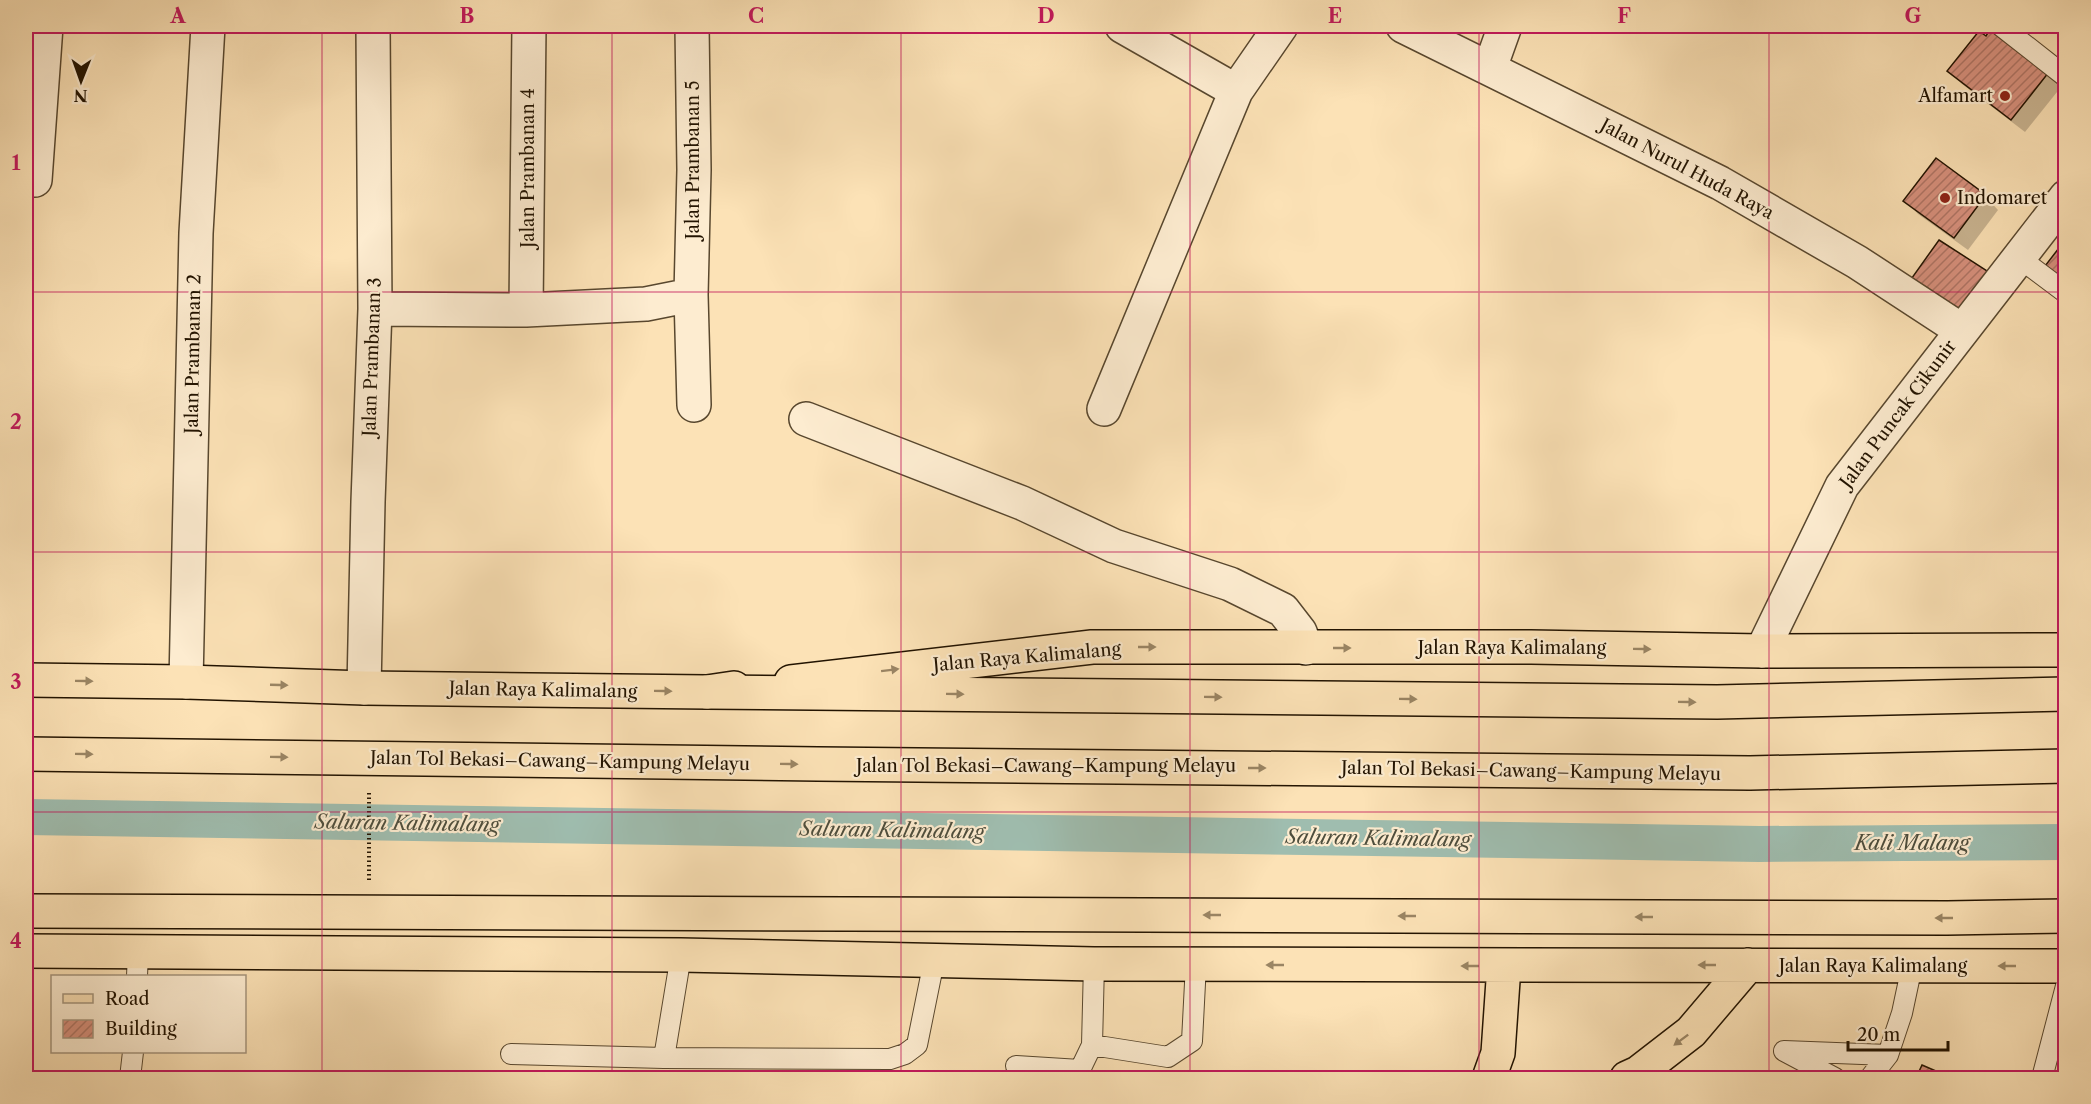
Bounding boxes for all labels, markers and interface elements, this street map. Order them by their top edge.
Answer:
text: A [169,4,186,28]
text: B [460,4,475,28]
text: C [748,4,764,28]
text: D [1037,4,1055,28]
text: E [1328,4,1342,28]
text: F [1617,4,1631,28]
text: G [1905,4,1922,28]
north arrow [51,51,111,111]
street label: Jalan Prambanan 5 [682,80,704,243]
place label: Alfamart [1917,85,1994,107]
text: N [74,86,88,106]
street label: Jalan Prambanan 4 [517,88,539,251]
marker: Alfamart [1998,89,2012,103]
street label: Jalan Nurul Huda Raya [1594,112,1778,224]
text: 1 [12,151,21,175]
place label: Indomaret [1957,187,2048,209]
marker: Indomaret [1938,191,1952,205]
street label: Jalan Prambanan 2 [181,274,205,437]
street label: Jalan Prambanan 3 [358,277,386,440]
street label: Jalan Puncak Cikunir [1833,335,1961,495]
text: 2 [10,410,22,434]
street label: Jalan Raya Kalimalang [1415,637,1607,659]
street label: Jalan Raya Kalimalang [929,638,1122,676]
one-way arrow [1138,642,1157,652]
one-way arrow [1333,643,1352,653]
one-way arrow [1633,644,1652,654]
one-way arrow [881,666,900,675]
text: 3 [10,670,22,694]
one-way arrow [74,676,93,686]
street label: Jalan Raya Kalimalang [446,677,638,703]
one-way arrow [269,681,288,690]
one-way arrow [653,686,672,696]
one-way arrow [945,689,964,699]
one-way arrow [1203,692,1222,702]
one-way arrow [1398,694,1417,704]
one-way arrow [1677,697,1696,707]
street label: Jalan Tol Bekasi–Cawang–Kampung Melayu [367,747,750,775]
one-way arrow [74,750,93,759]
one-way arrow [269,752,288,762]
street label: Jalan Tol Bekasi–Cawang–Kampung Melayu [853,755,1236,777]
street label: Jalan Tol Bekasi–Cawang–Kampung Melayu [1338,757,1721,785]
one-way arrow [779,759,798,769]
one-way arrow [1247,763,1266,772]
water label: Saluran Kalimalang [313,809,501,837]
water label: Saluran Kalimalang [798,816,986,844]
water label: Saluran Kalimalang [1284,824,1472,852]
water label: Kali Malang [1853,831,1971,855]
one-way arrow [1203,910,1222,920]
one-way arrow [1398,911,1417,921]
one-way arrow [1635,912,1654,922]
one-way arrow [1935,913,1954,923]
text: 4 [10,929,22,953]
street label: Jalan Raya Kalimalang [1776,955,1968,977]
one-way arrow [1266,960,1285,970]
one-way arrow [1698,960,1717,970]
one-way arrow [1461,961,1480,971]
one-way arrow [1998,961,2017,971]
legend [51,975,246,1053]
text: Road [105,988,150,1010]
scale bar [1848,1014,1948,1052]
text: Building [105,1018,177,1040]
text: 20 m [1857,1024,1901,1046]
one-way arrow [1674,1034,1690,1046]

